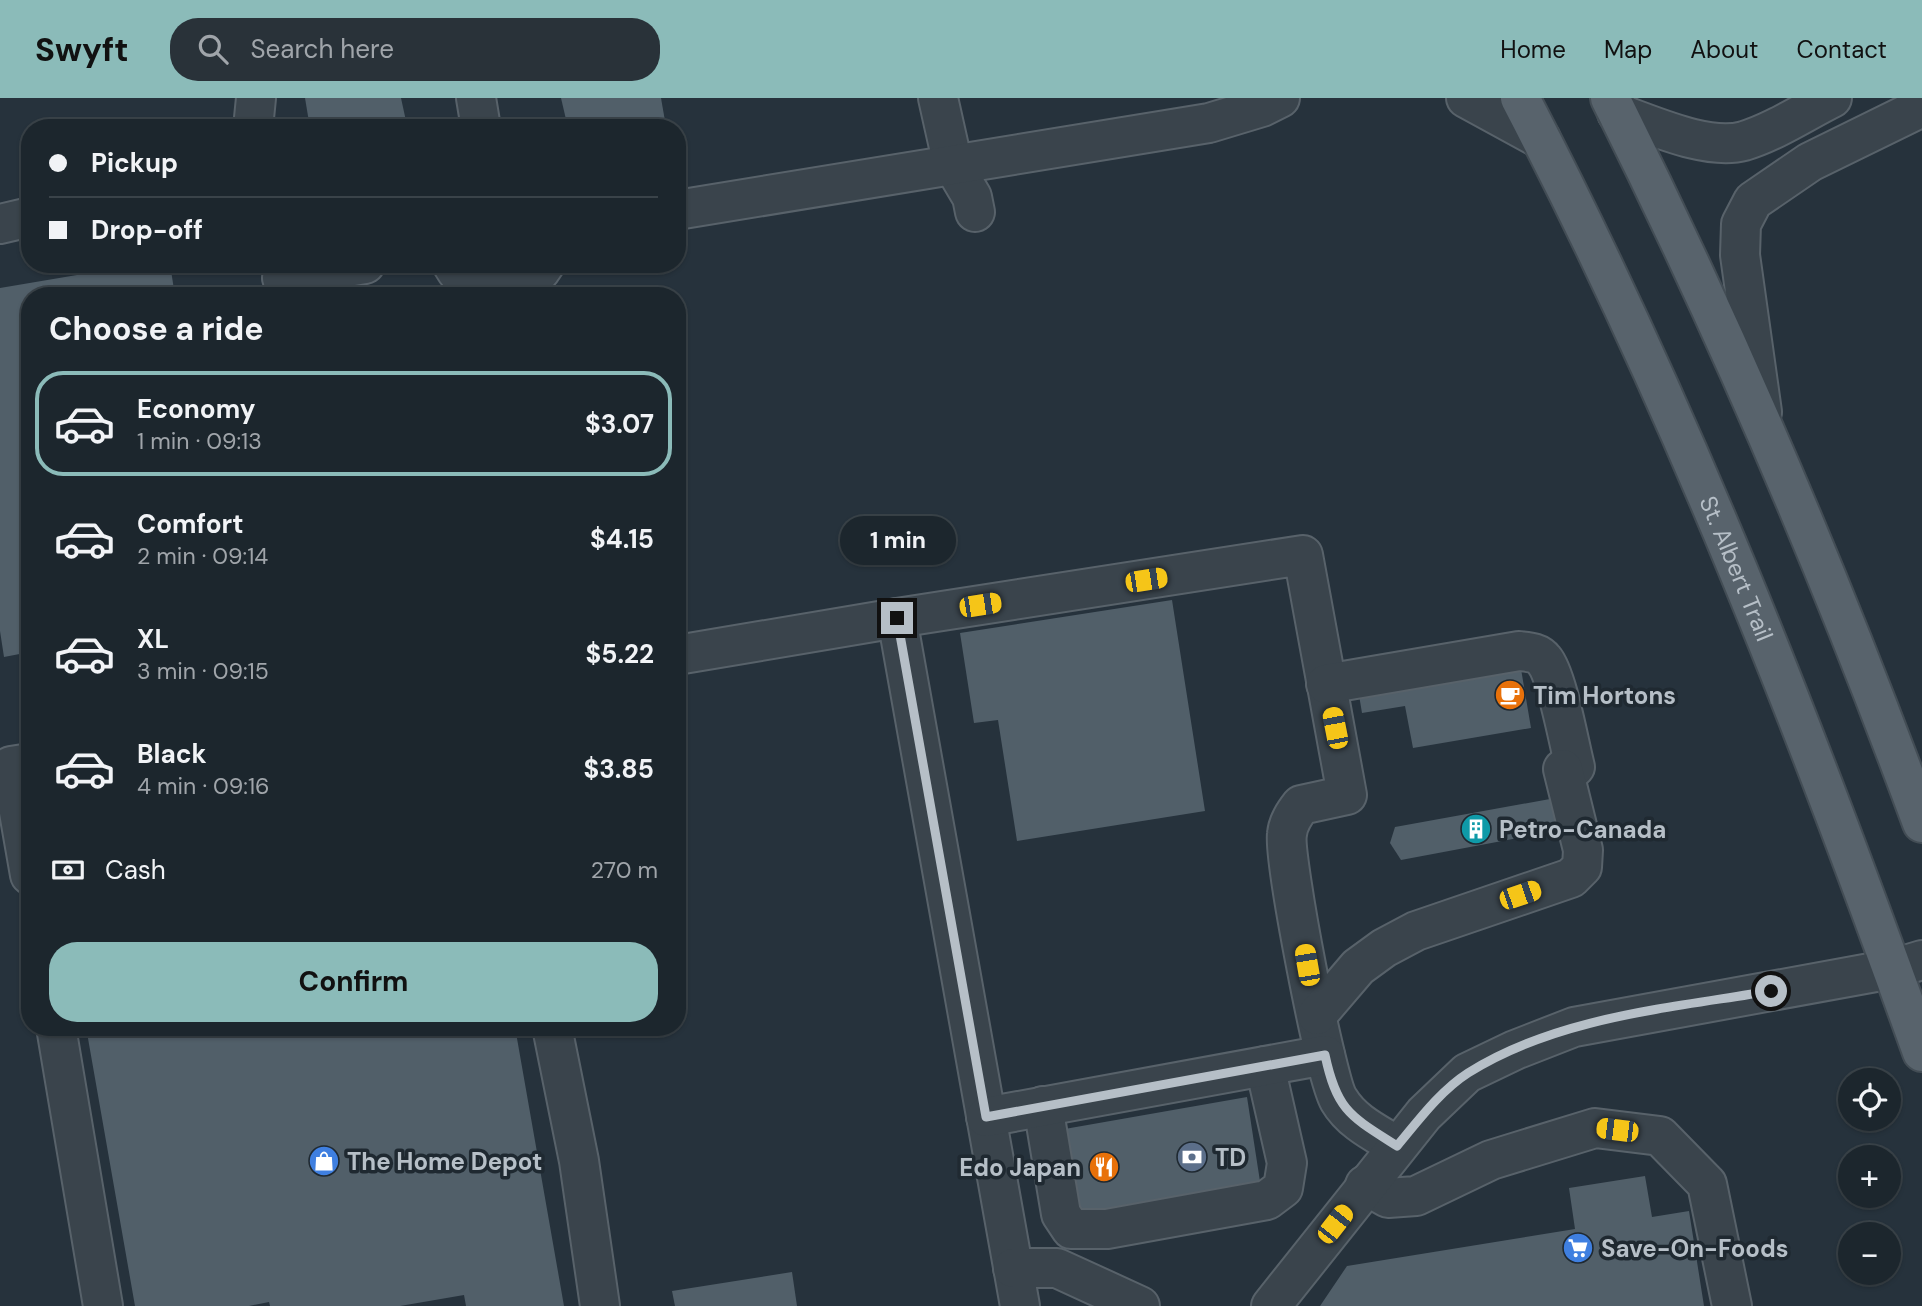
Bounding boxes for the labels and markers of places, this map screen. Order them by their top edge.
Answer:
cafe icon: Tim Hortons [1493,678,1527,712]
place label: Tim Hortons [1533,680,1676,711]
building icon: Petro-Canada [1459,812,1493,846]
place label: Petro-Canada [1499,814,1666,845]
bank icon: TD [1175,1140,1209,1174]
place label: TD [1215,1142,1246,1173]
shop icon: The Home Depot [307,1144,341,1178]
place label: The Home Depot [347,1146,542,1177]
restaurant icon: Edo Japan [1087,1150,1121,1184]
place label: Edo Japan [959,1152,1081,1183]
supermarket icon: Save-On-Foods [1561,1231,1595,1265]
place label: Save-On-Foods [1601,1233,1788,1264]

